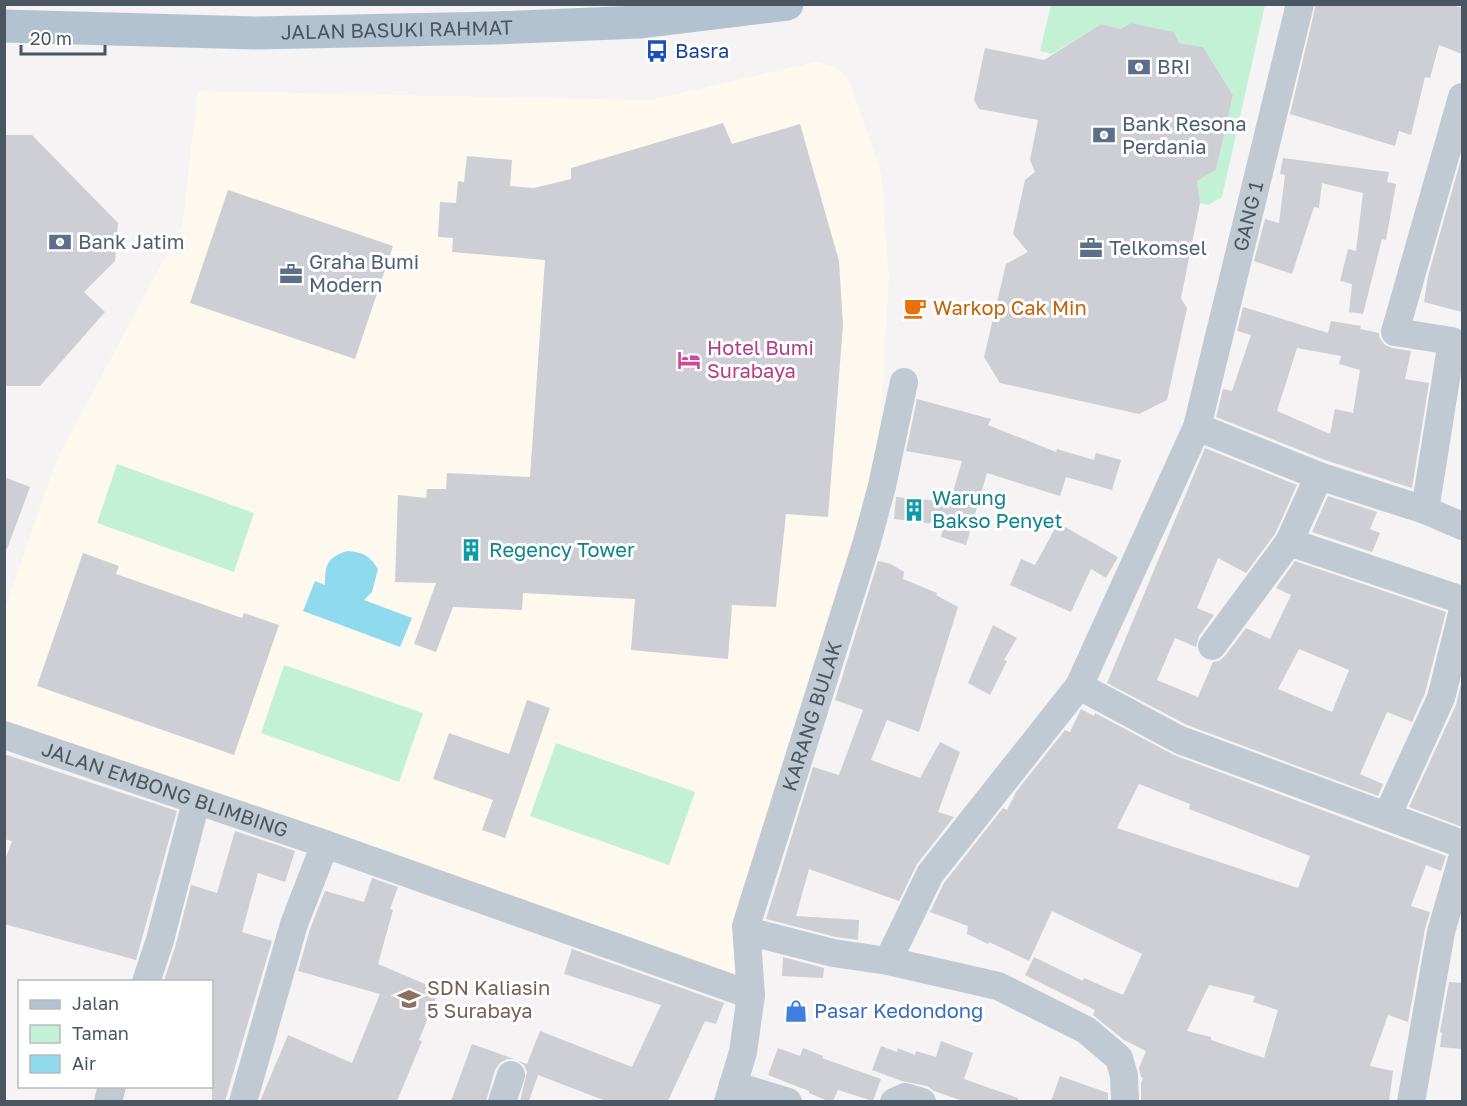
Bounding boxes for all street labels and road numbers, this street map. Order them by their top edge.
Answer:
street label: JALAN BASUKI RAHMAT [281,14,513,43]
street label: GANG 1 [1227,178,1267,253]
street label: KARANG BULAK [776,638,846,794]
street label: JALAN EMBONG BLIMBING [39,736,292,842]

